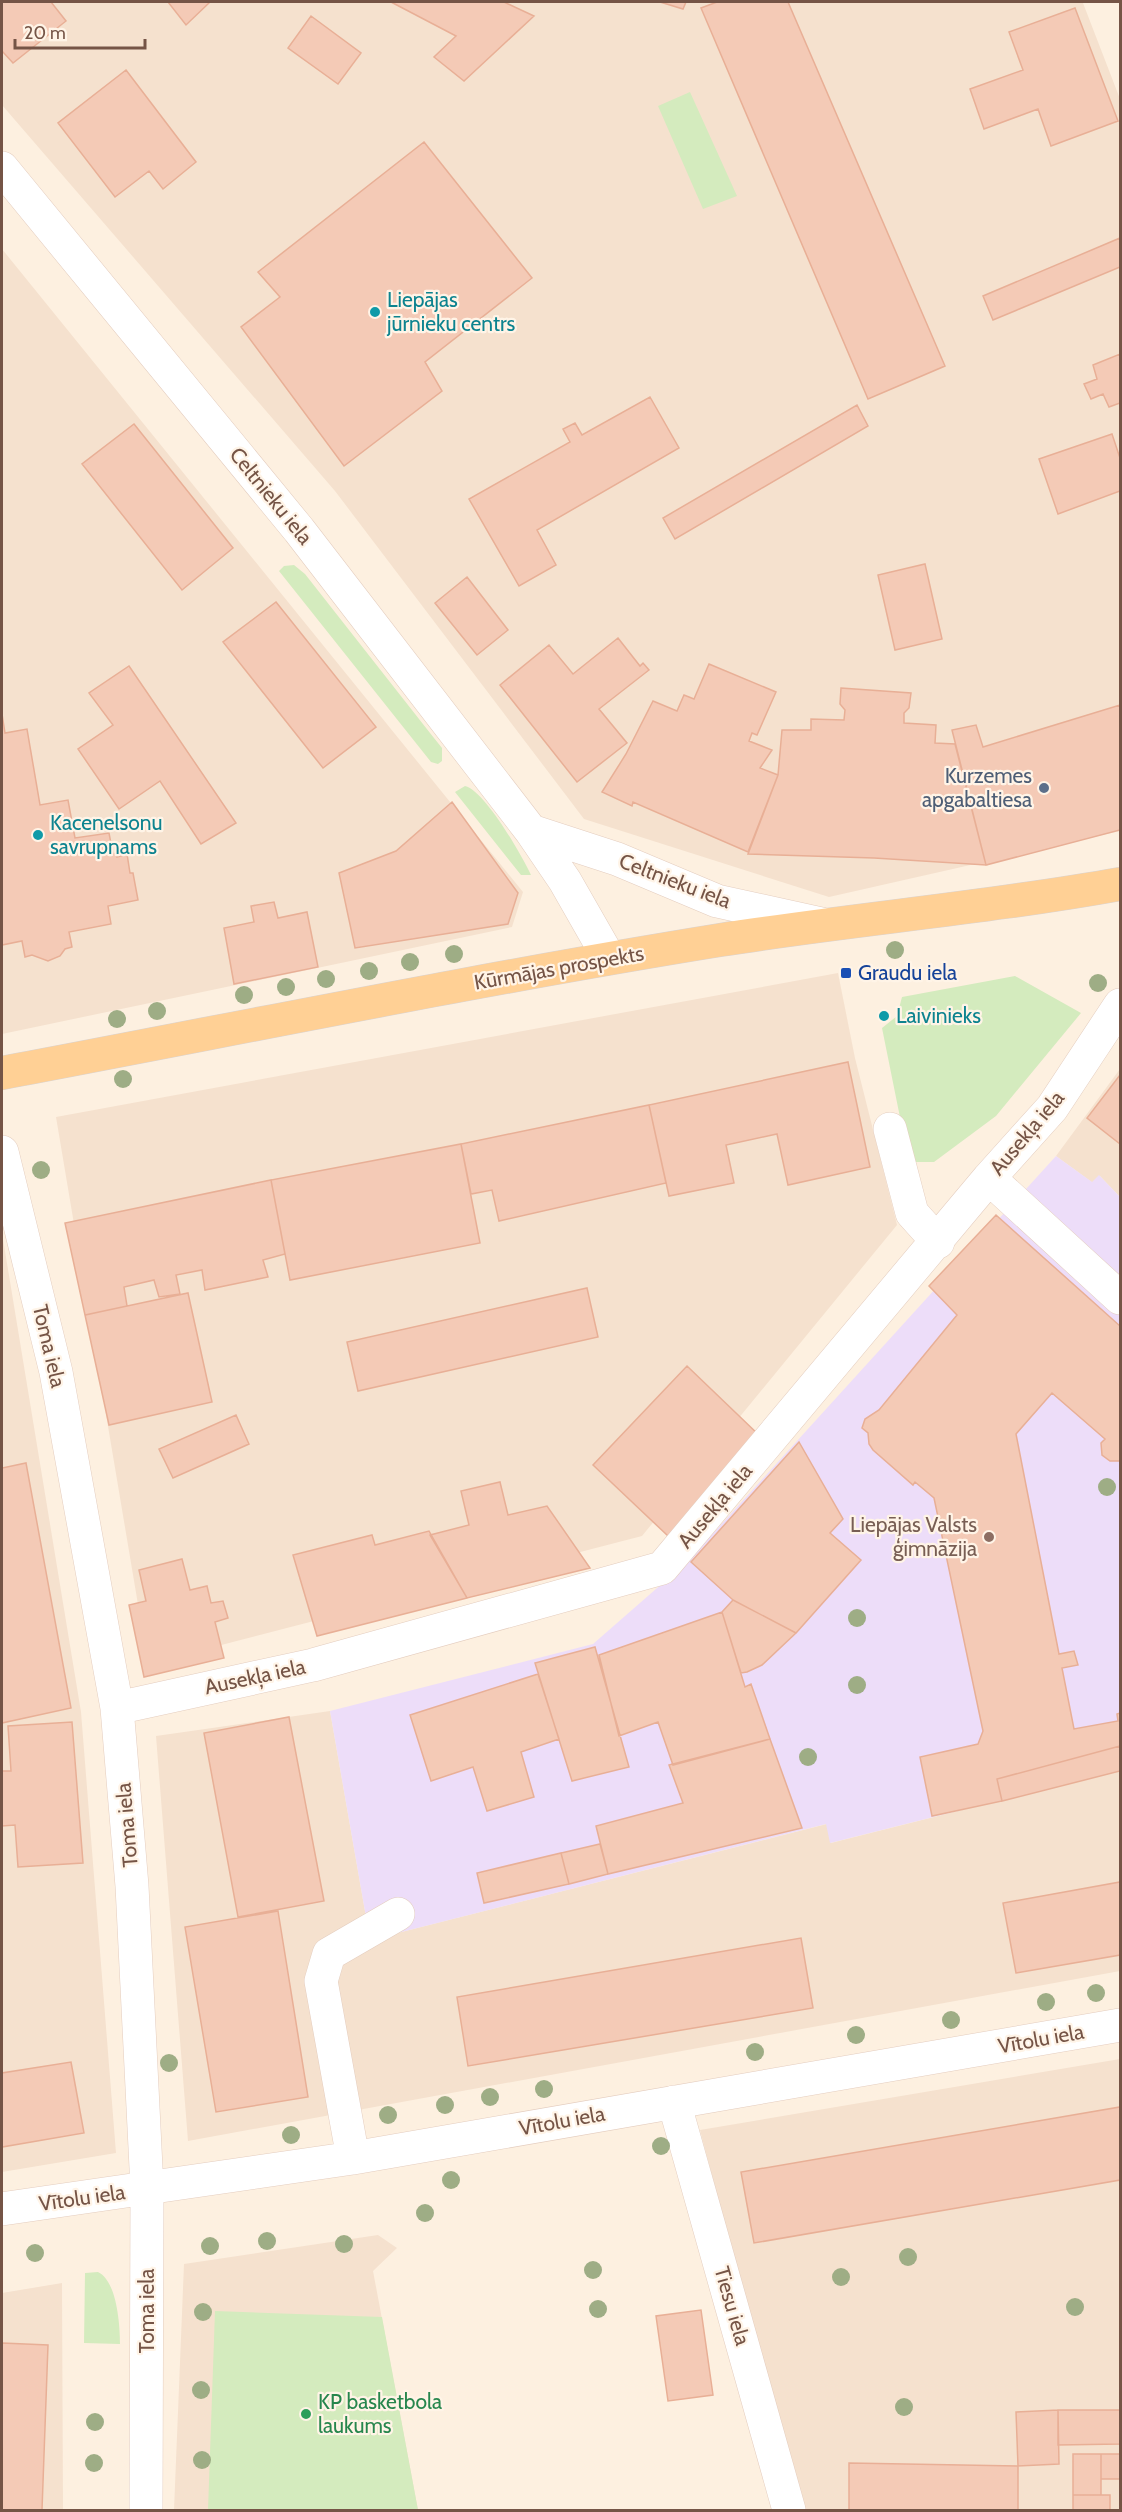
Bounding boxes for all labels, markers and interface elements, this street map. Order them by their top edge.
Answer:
scale bar [15,12,146,50]
text: 20 m [24,22,66,44]
place label: Liepājas jūrnieku centrs [386,287,516,337]
marker: Liepājas jūrnieku centrs [368,305,382,319]
street label: Celtnieku iela [225,442,318,549]
place label: Kurzemes apgabaltiesa [922,763,1032,812]
marker: Kurzemes apgabaltiesa [1037,781,1051,795]
place label: Kacenelsonu savrupnams [50,810,163,859]
marker: Kacenelsonu savrupnams [31,828,45,842]
street label: Celtnieku iela [616,848,735,913]
street label: Kūrmājas prospekts [472,940,646,996]
place label: Graudu iela [858,960,957,985]
marker: Graudu iela [839,966,853,980]
place label: Laivinieks [896,1003,981,1028]
marker: Laivinieks [877,1009,891,1023]
street label: Ausekļa iela [984,1085,1071,1181]
street label: Toma iela [28,1302,71,1390]
street label: Ausekļa iela [672,1458,759,1554]
place label: Liepājas Valsts ģimnāzija [850,1512,977,1562]
marker: Liepājas Valsts ģimnāzija [982,1530,996,1544]
street label: Ausekļa iela [202,1654,308,1701]
street label: Toma iela [110,1782,143,1868]
street label: Vītolu iela [996,2019,1086,2058]
street label: Vītolu iela [517,2101,607,2140]
street label: Vītolu iela [37,2179,127,2216]
street label: Tiesu iela [709,2264,756,2348]
street label: Toma iela [134,2269,159,2353]
place label: KP basketbola laukums [318,2389,442,2438]
marker: KP basketbola laukums [299,2407,313,2421]

